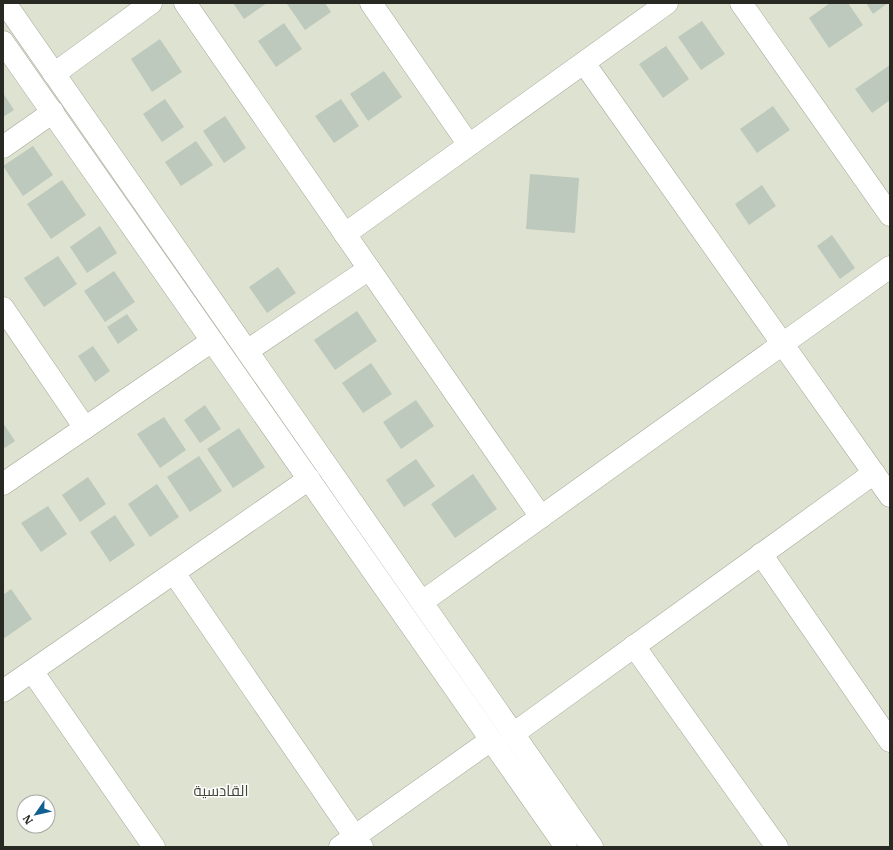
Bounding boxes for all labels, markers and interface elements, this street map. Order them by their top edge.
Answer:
district label: القادسية [194,781,248,800]
north arrow [16,794,56,834]
text: N [19,812,36,827]

